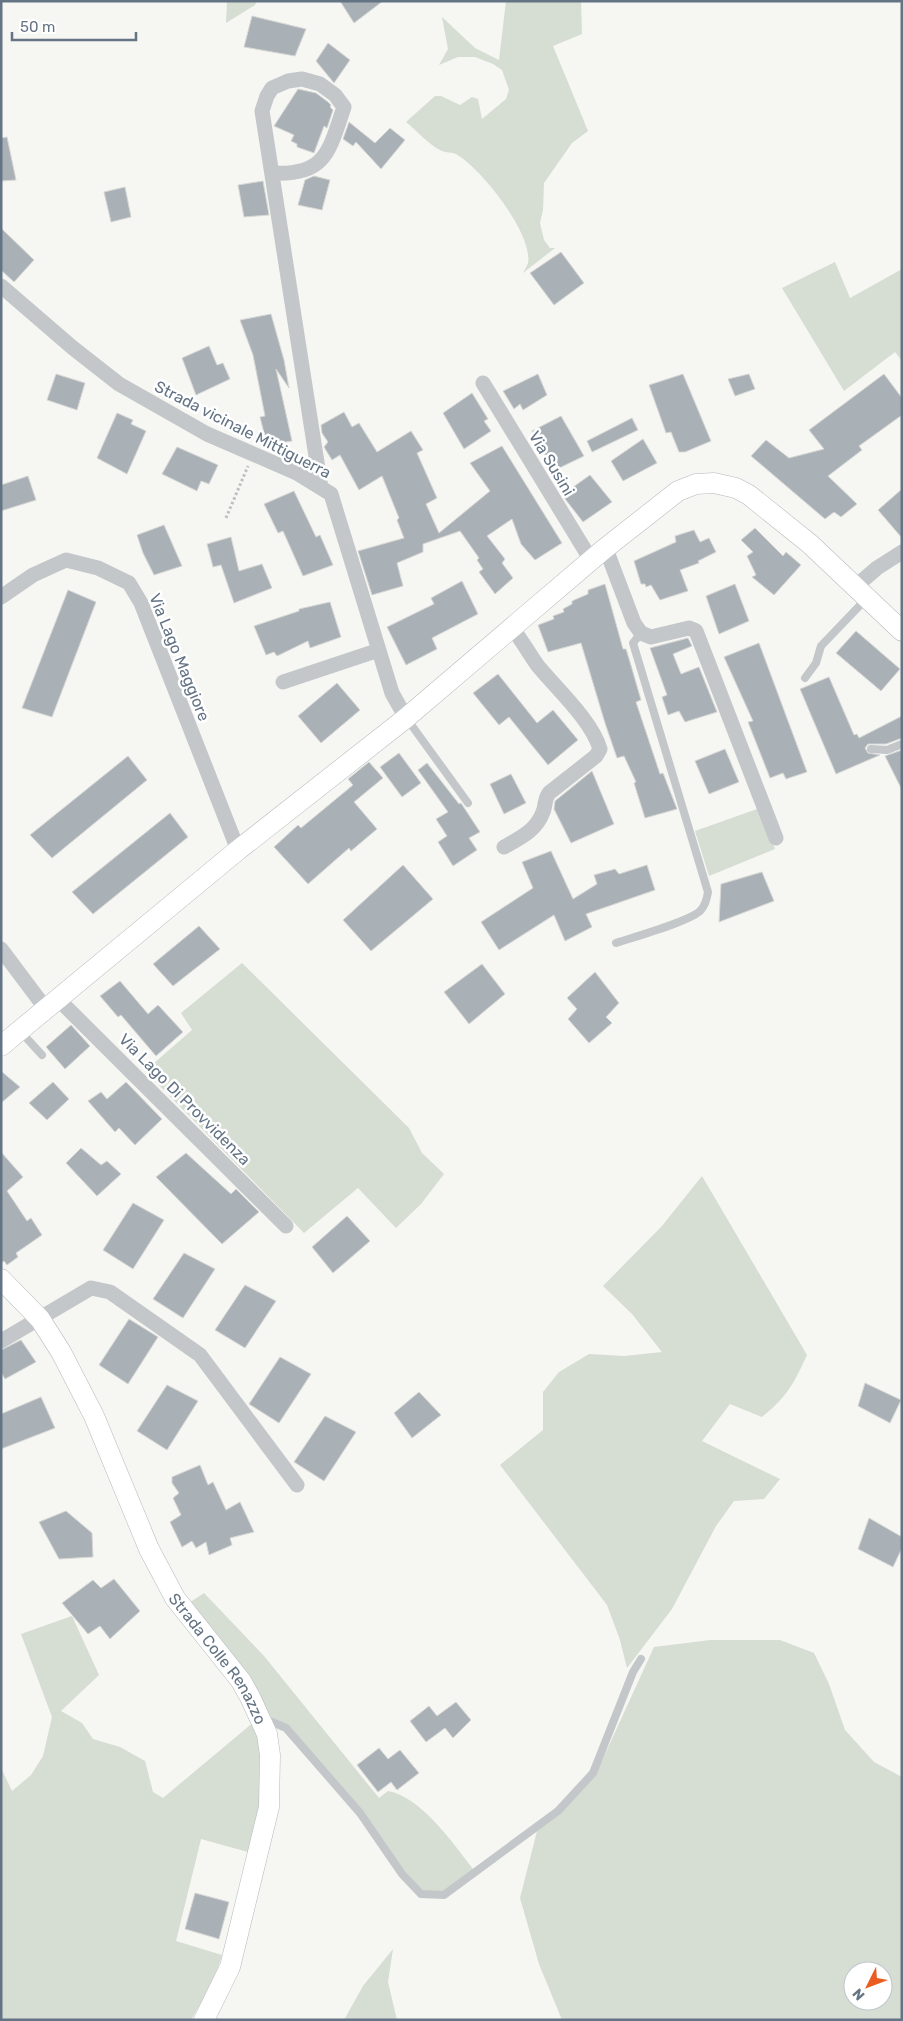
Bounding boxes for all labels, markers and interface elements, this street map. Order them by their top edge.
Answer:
scale bar [12,10,136,42]
text: 50 m [20,18,55,36]
street label: Strada vicinale Mittiguerra [151,377,334,482]
street label: Via Susini [525,427,578,499]
street label: Via Lago Maggiore [145,591,214,724]
street label: Via Lago Di Provvidenza [115,1030,254,1169]
street label: Strada Colle Renazzo [165,1589,270,1727]
north arrow [843,1961,893,2011]
text: N [849,1985,868,2004]

